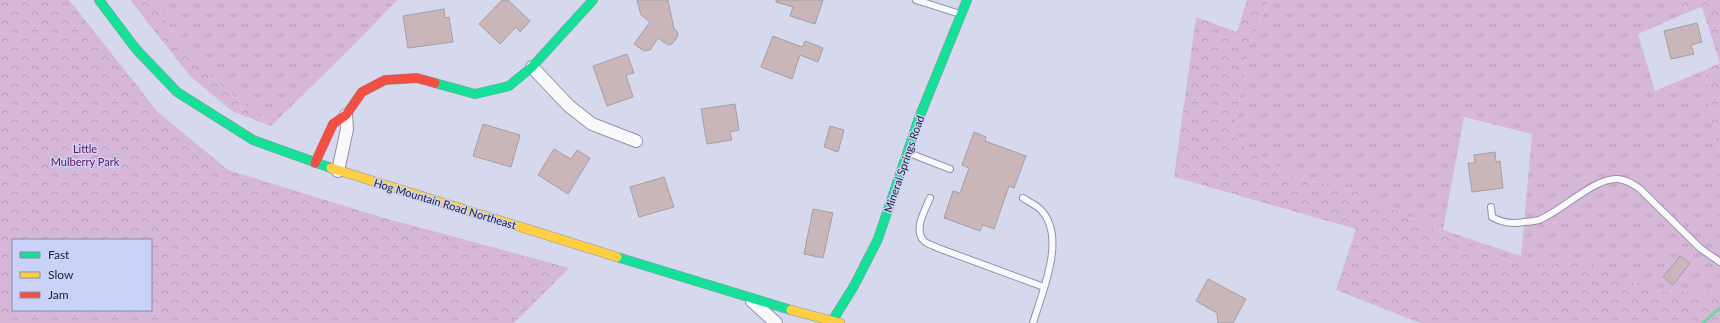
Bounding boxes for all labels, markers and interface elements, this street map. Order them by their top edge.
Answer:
street label: Mineral Springs Road [881,113,926,214]
park label: Little Mulberry Park [51,142,120,168]
street label: Hog Mountain Road Northeast [372,176,518,231]
legend [12,239,152,311]
text: Fast [48,247,70,262]
text: Slow [48,267,74,282]
text: Jam [48,287,69,302]

